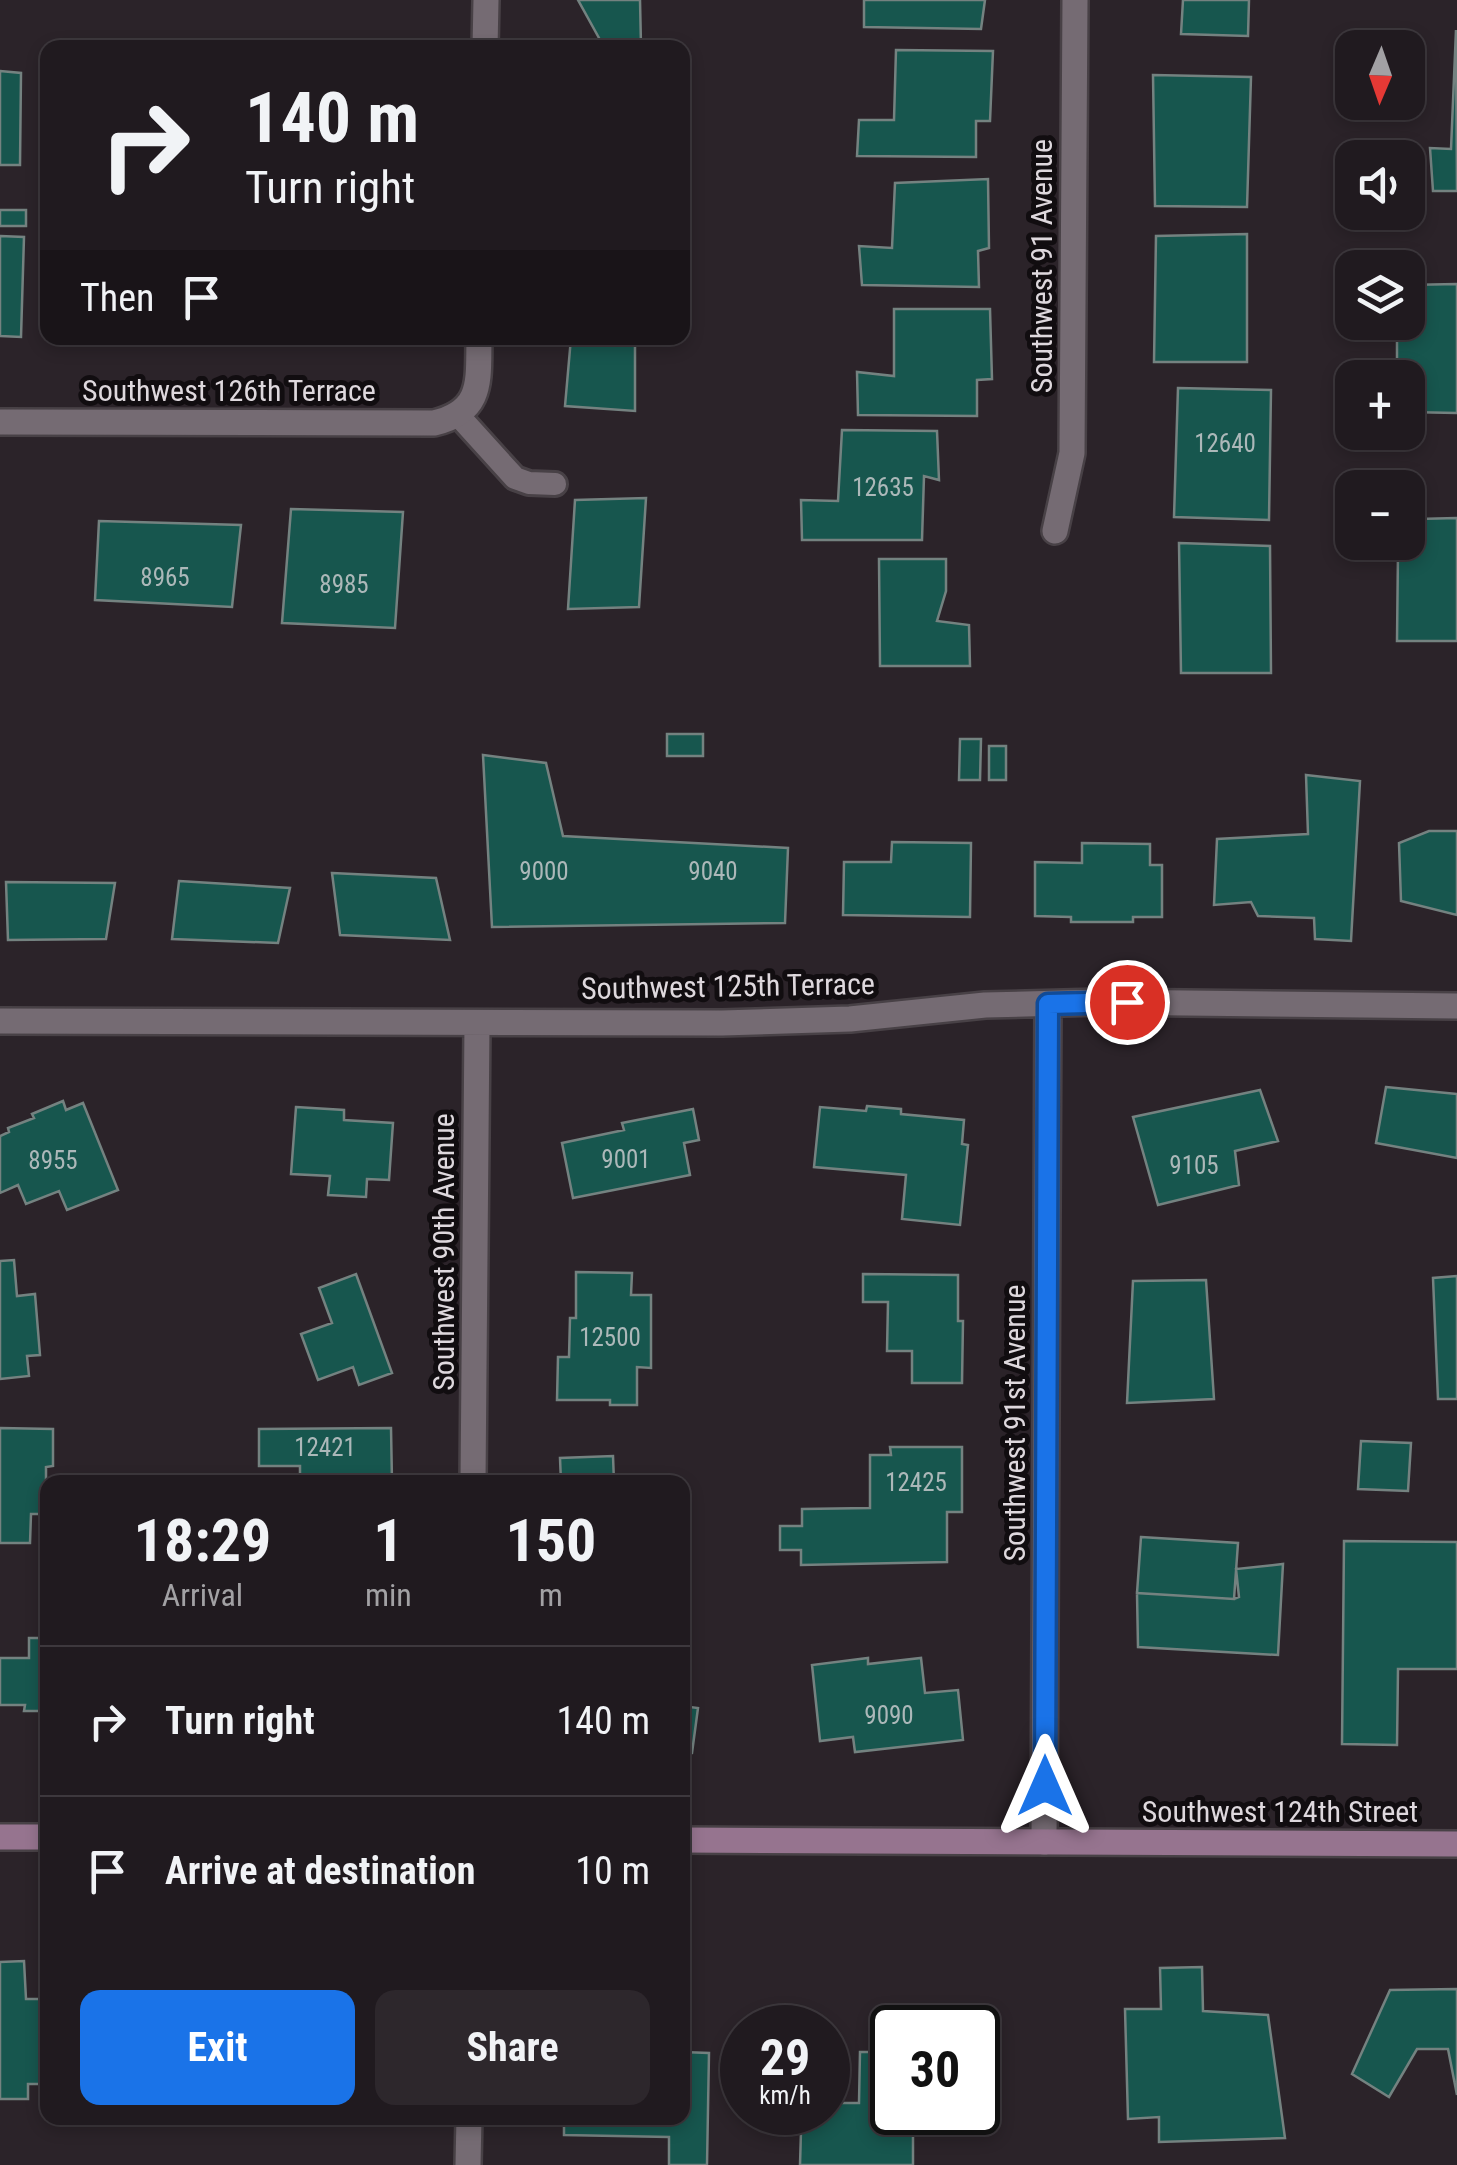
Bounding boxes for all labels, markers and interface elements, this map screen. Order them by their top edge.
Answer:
north arrow [1335,30,1425,120]
map controls [1335,30,1425,560]
text: 140 m [245,77,419,159]
icon: right [80,80,210,210]
street label: Southwest 91 Avenue [1024,139,1059,393]
button: sound [1335,140,1425,230]
text: Turn right [245,161,415,214]
button: layers [1335,250,1425,340]
icon: arrive [174,270,229,325]
text: Then [80,276,154,320]
button: + [1335,360,1425,450]
street label: Southwest 126th Terrace [82,373,376,408]
house number: 12640 [1194,429,1256,458]
button: − [1335,470,1425,560]
house number: 12635 [852,473,914,502]
house number: 8965 [140,563,190,592]
house number: 8985 [319,570,369,599]
house number: 9000 [519,857,569,886]
house number: 9040 [688,857,738,886]
pin [1085,960,1170,1045]
street label: Southwest 125th Terrace [581,966,875,1006]
icon: arrive [1100,975,1155,1030]
street label: Southwest 90th Avenue [426,1113,461,1391]
house number: 9001 [601,1145,651,1174]
house number: 8955 [28,1146,78,1175]
house number: 9105 [1169,1151,1219,1180]
street label: Southwest 91st Avenue [997,1285,1032,1561]
house number: 12500 [579,1323,641,1352]
house number: 12421 [294,1433,356,1462]
house number: 12425 [885,1468,947,1497]
text: 18:29 [134,1505,271,1576]
text: 1 [373,1505,404,1576]
text: 150 [505,1505,596,1576]
text: Arrival [162,1576,243,1614]
text: min [365,1576,412,1614]
text: m [539,1576,563,1614]
icon: right [80,1694,135,1749]
text: Turn right [165,1699,315,1743]
text: 140 m [556,1699,650,1743]
house number: 9090 [864,1701,914,1730]
position arrow [993,1734,1097,1838]
street label: Southwest 124th Street [1142,1794,1418,1829]
icon: arrive [80,1844,135,1899]
text: Arrive at destination [165,1849,475,1893]
text: 10 m [575,1849,650,1893]
button: Exit [80,1990,355,2105]
button: Share [375,1990,650,2105]
speed limit sign: 30 [870,2005,1000,2135]
text: 29 [760,2029,810,2087]
text: km/h [759,2081,811,2110]

